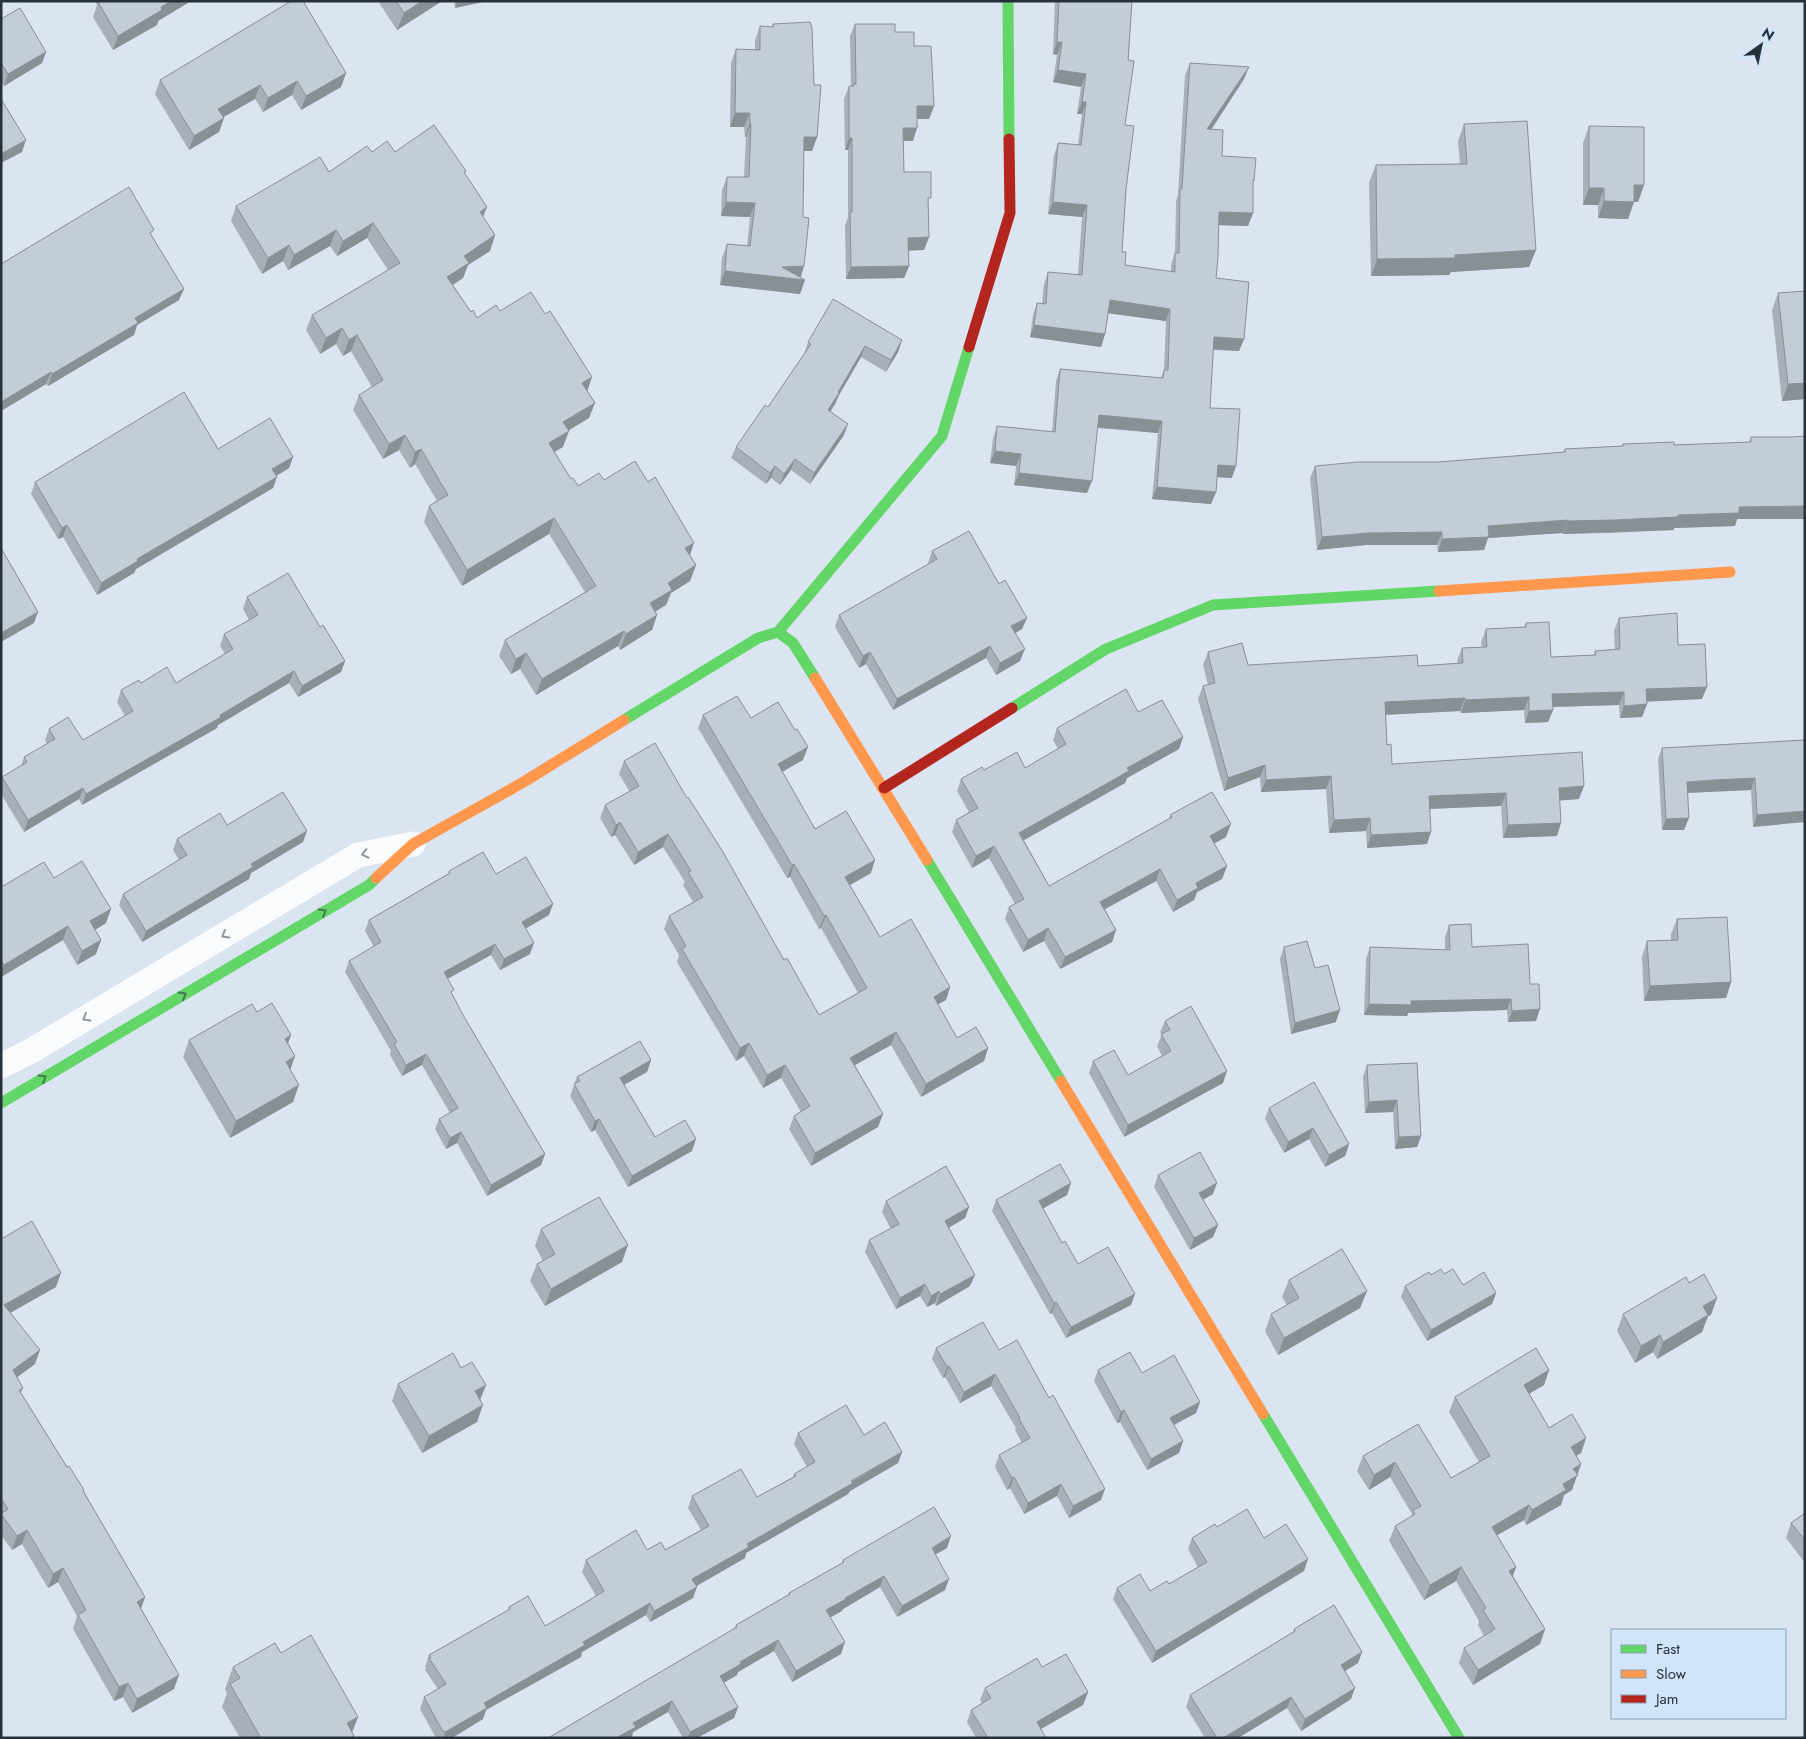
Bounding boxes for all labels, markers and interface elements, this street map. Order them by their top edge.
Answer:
north arrow [1736,20,1786,70]
text: N [1758,23,1778,46]
one-way arrow [361,848,370,859]
one-way arrow [317,909,326,919]
one-way arrow [221,928,230,938]
one-way arrow [177,992,186,1002]
one-way arrow [82,1012,91,1022]
one-way arrow [38,1075,47,1085]
legend [1611,1629,1786,1719]
text: Fast [1656,1638,1680,1660]
text: Slow [1656,1663,1687,1685]
text: Jam [1654,1688,1679,1710]

